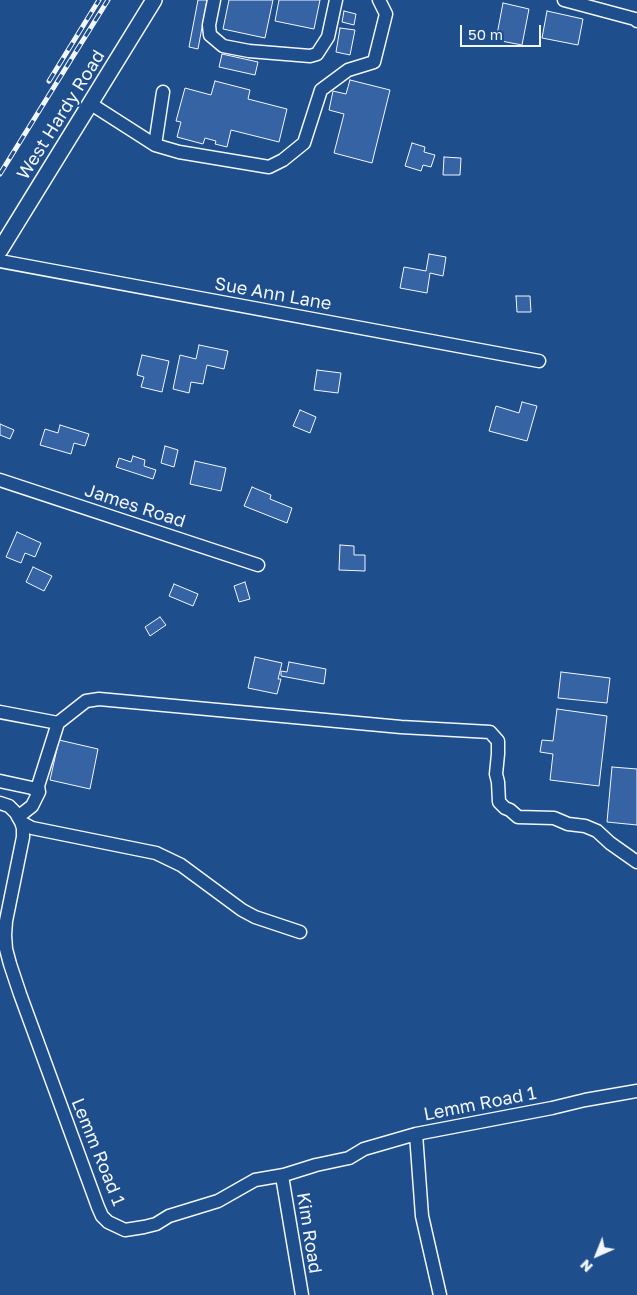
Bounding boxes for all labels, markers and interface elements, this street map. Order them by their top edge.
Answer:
scale bar [462,15,543,47]
text: 50 m [468,25,503,43]
street label: West Hardy Road [12,46,110,184]
street label: Sue Ann Lane [213,273,333,315]
street label: James Road [82,480,188,532]
street label: Lemm Road 1 [422,1083,538,1125]
street label: Lemm Road 1 [67,1095,129,1209]
street label: Kim Road [292,1191,326,1275]
north arrow [572,1230,622,1280]
text: N [577,1256,596,1276]

